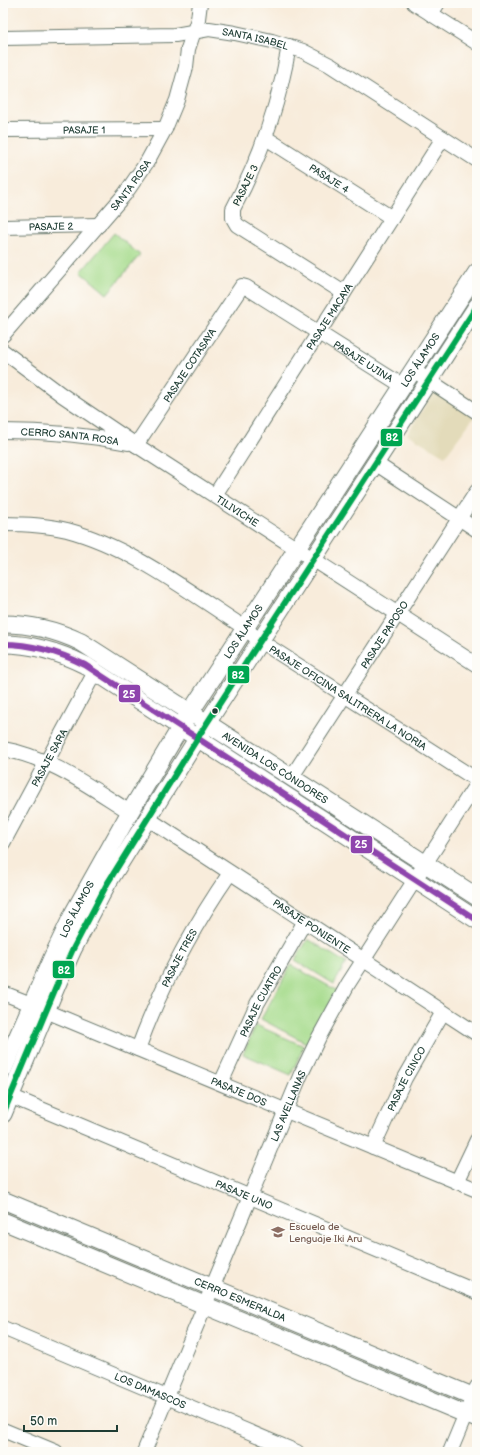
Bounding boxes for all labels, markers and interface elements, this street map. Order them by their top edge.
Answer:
street label: SANTA ISABEL [221,26,290,53]
street label: PASAJE 1 [63,124,105,137]
street label: SANTA ROSA [108,157,154,213]
street label: PASAJE 4 [307,162,351,196]
street label: PASAJE 3 [231,163,261,208]
street label: PASAJE 2 [29,221,73,233]
street label: PASAJE MACAYA [304,281,356,352]
street label: PASAJE COTASAYA [161,326,220,405]
street label: LOS ÁLAMOS [399,331,443,390]
street label: PASAJE UJINA [331,339,396,386]
street label: CERRO SANTA ROSA [21,426,120,448]
line badge: 82 [380,428,403,447]
text: 82 [385,431,399,444]
street label: TILIVICHE [214,493,261,530]
street label: PASAJE PAPOSO [359,599,411,671]
street label: LOS ÁLAMOS [222,603,266,661]
street label: PASAJE OFICINA SALITRERA LA NORIA [267,643,429,754]
line badge: 82 [227,665,250,684]
text: 82 [231,669,245,682]
line badge: 25 [118,684,141,703]
text: 25 [123,688,136,701]
unlabelled marker [210,706,220,716]
street label: PASAJE SARA [29,726,71,789]
street label: AVENIDA LOS CÓNDORES [220,730,330,807]
line badge: 25 [350,835,373,854]
text: 25 [355,838,368,851]
street label: LOS ÁLAMOS [58,879,97,940]
street label: PASAJE PONIENTE [270,897,353,957]
street label: PASAJE TRES [160,927,200,989]
line badge: 82 [52,960,75,979]
street label: PASAJE CUATRO [238,963,285,1039]
text: 82 [57,964,71,977]
street label: PASAJE CINCO [385,1044,429,1113]
street label: LAS AVELLANAS [269,1068,309,1143]
street label: PASAJE DOS [209,1075,268,1109]
street label: PASAJE UNO [213,1178,275,1213]
place label: Escuela de Lenguaje Iki Aru [289,1221,362,1245]
school or university icon: Escuela de Lenguaje Iki Aru [270,1224,286,1240]
street label: CERRO ESMERALDA [192,1275,288,1325]
street label: LOS DAMASCOS [112,1371,188,1412]
scale bar [24,1407,117,1433]
text: 50 m [30,1414,57,1429]

